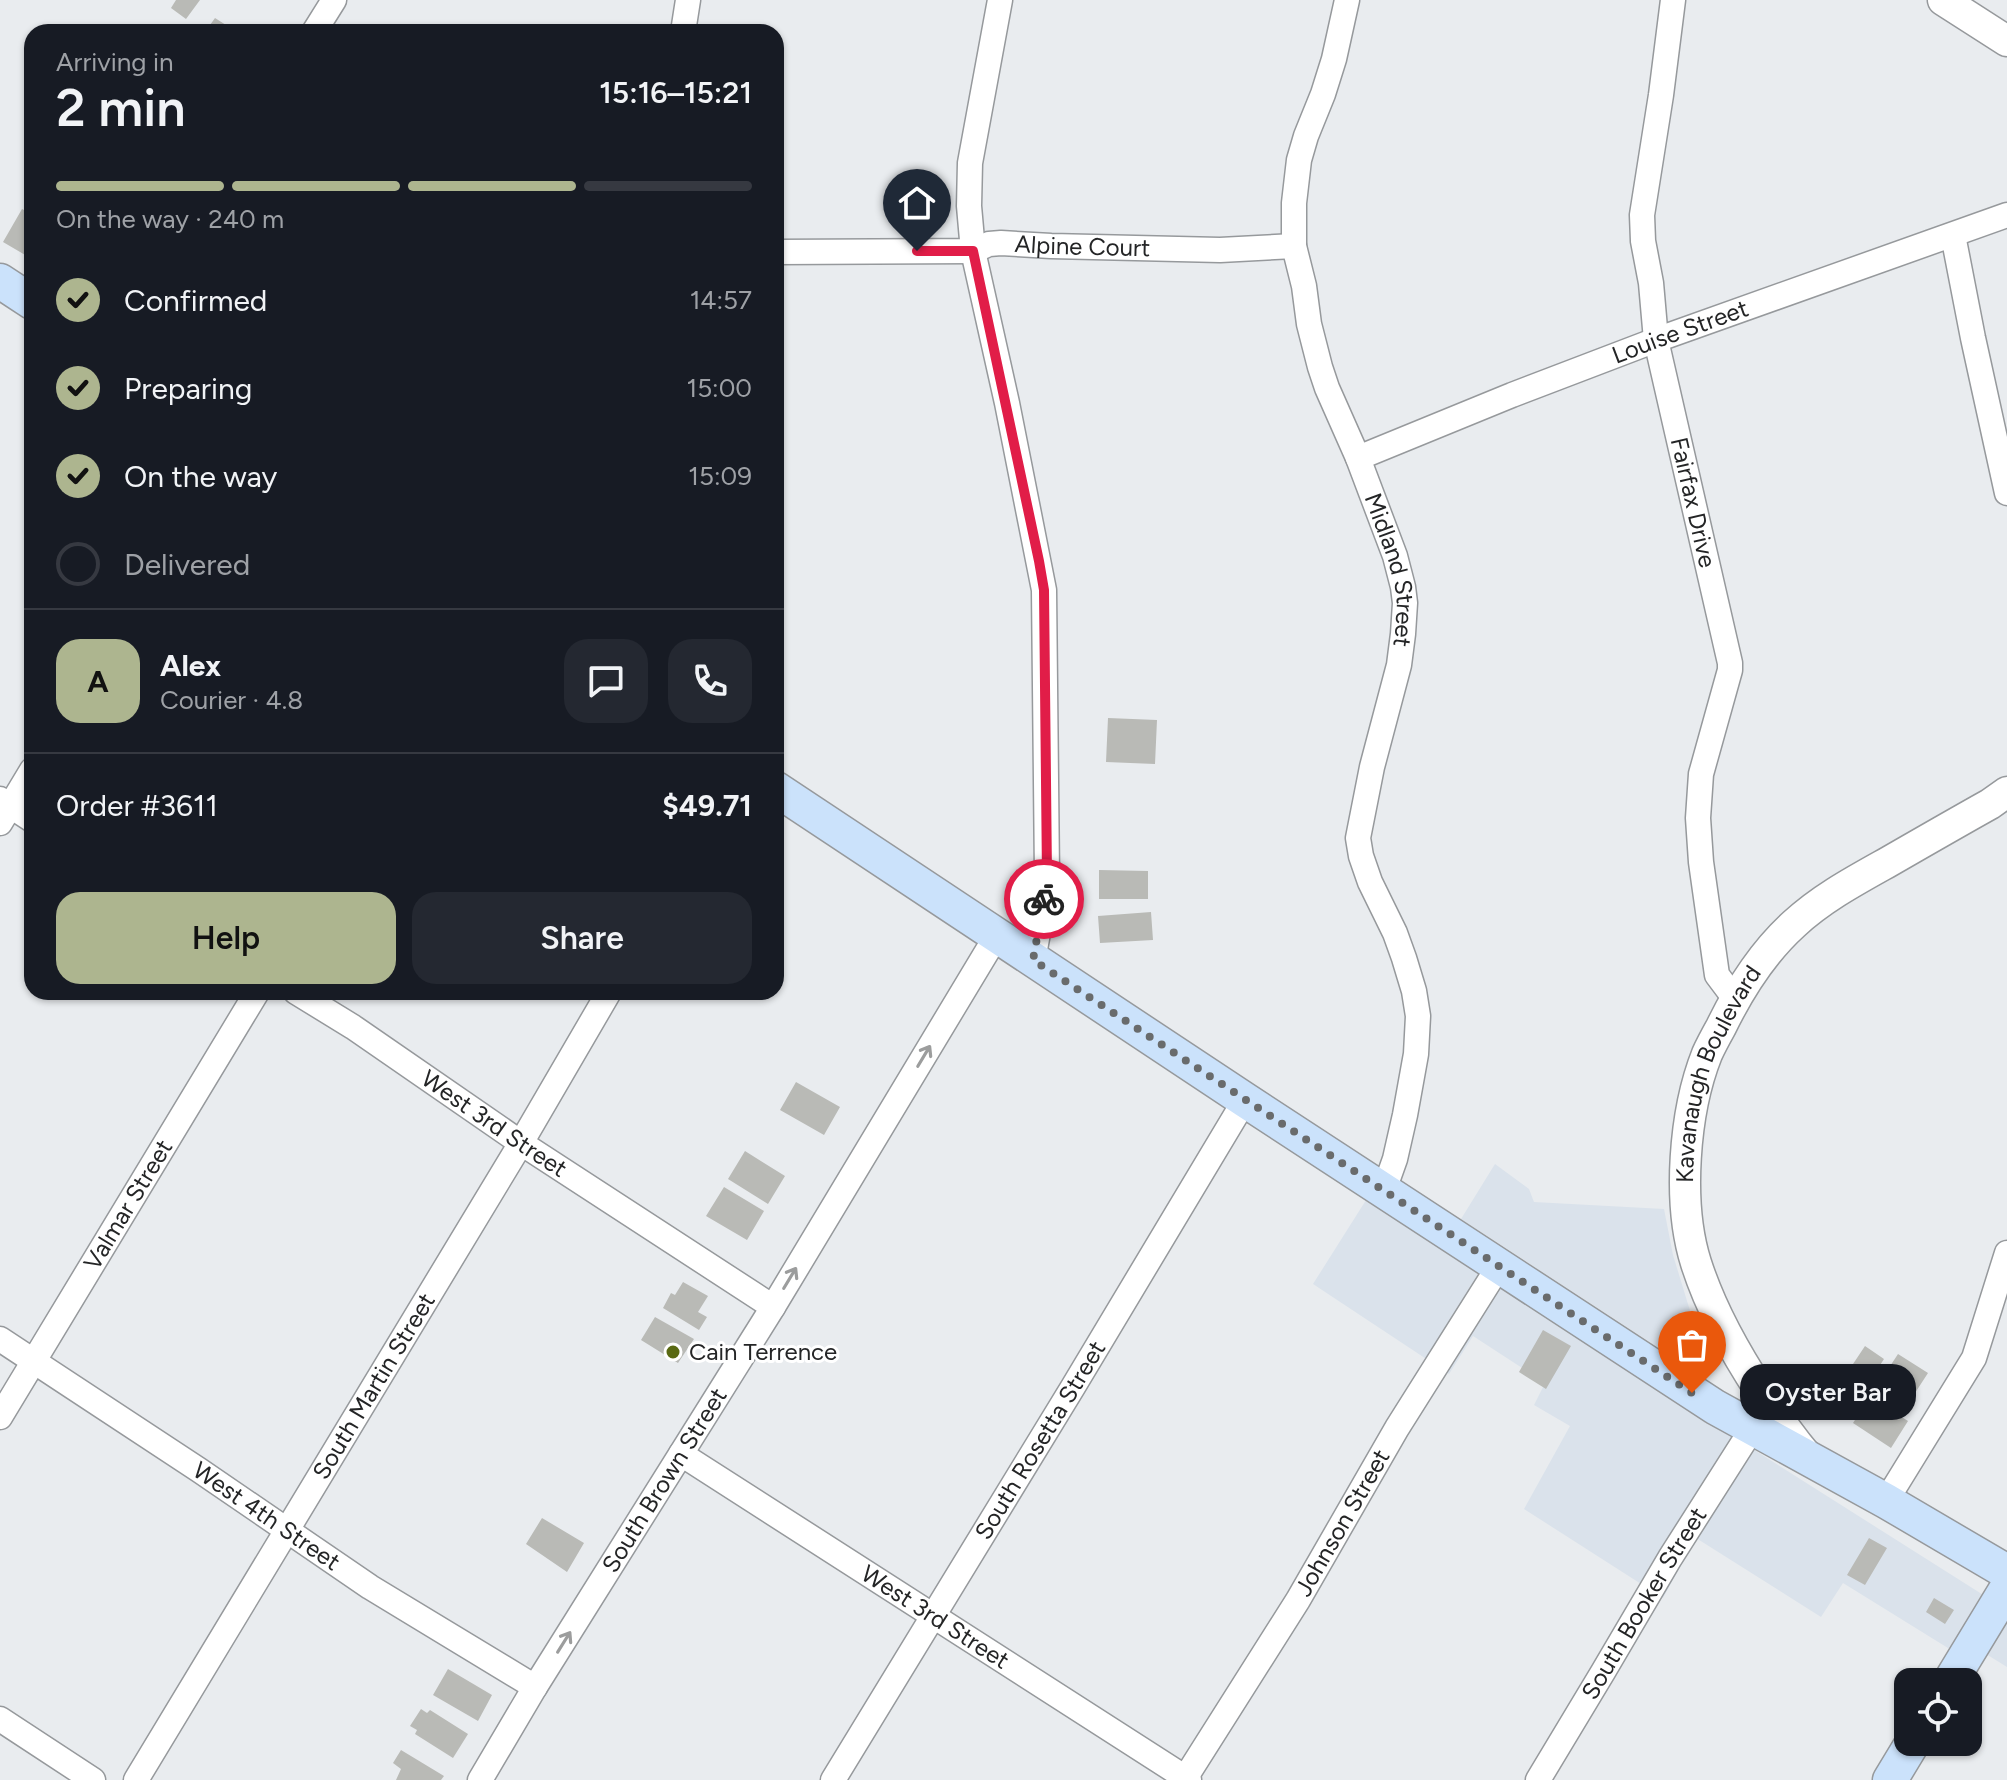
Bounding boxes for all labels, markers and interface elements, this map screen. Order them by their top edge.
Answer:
text: Arriving in [56,46,174,78]
text: 15:16–15:21 [599,74,752,111]
text: 2 min [56,77,185,139]
pin [883,169,951,251]
icon: home [895,181,939,225]
text: On the way · 240 m [56,203,284,235]
street label: Alpine Court [1014,229,1151,262]
icon: check [56,278,100,322]
text: Confirmed [124,282,267,319]
text: 14:57 [690,284,752,316]
street label: Louise Street [1608,293,1752,369]
icon: check [56,366,100,410]
text: Preparing [124,370,252,407]
text: 15:00 [686,372,752,404]
street label: Fairfax Drive [1665,434,1723,570]
icon: check [56,454,100,498]
text: On the way [124,458,277,495]
text: 15:09 [688,460,752,492]
street label: Midland Street [1359,489,1420,649]
text: Delivered [124,546,250,583]
button: chat [564,639,648,723]
button: phone [668,639,752,723]
text: Alex [160,647,221,684]
text: A [87,663,109,700]
text: Courier · 4.8 [160,684,303,716]
text: Order #3611 [56,787,218,824]
text: $49.71 [662,787,752,824]
courier [1004,859,1084,939]
icon: bike [1022,877,1066,921]
button: Help [56,892,396,984]
button: Share [412,892,752,984]
street label: Kavanaugh Boulevard [1670,960,1767,1183]
one-way arrow [917,1045,933,1068]
street label: West 3rd Street [416,1064,573,1183]
street label: Valmar Street [77,1134,178,1275]
one-way arrow [782,1267,798,1290]
street label: South Martin Street [306,1288,441,1484]
pin [1658,1311,1726,1393]
icon: bag [1670,1323,1714,1367]
street label: South Rosetta Street [968,1335,1111,1545]
place label: Cain Terrence [689,1337,837,1366]
marker: Cain Terrence [664,1343,682,1361]
callout: Oyster Bar [1740,1365,1916,1421]
text: Oyster Bar [1765,1376,1891,1408]
street label: South Brown Street [595,1382,733,1578]
street label: Johnson Street [1288,1444,1396,1601]
street label: West 4th Street [188,1455,346,1576]
street label: South Booker Street [1575,1502,1712,1704]
street label: West 3rd Street [856,1559,1015,1675]
one-way arrow [555,1631,572,1653]
map controls [1894,1668,1982,1756]
button: locate [1894,1668,1982,1756]

